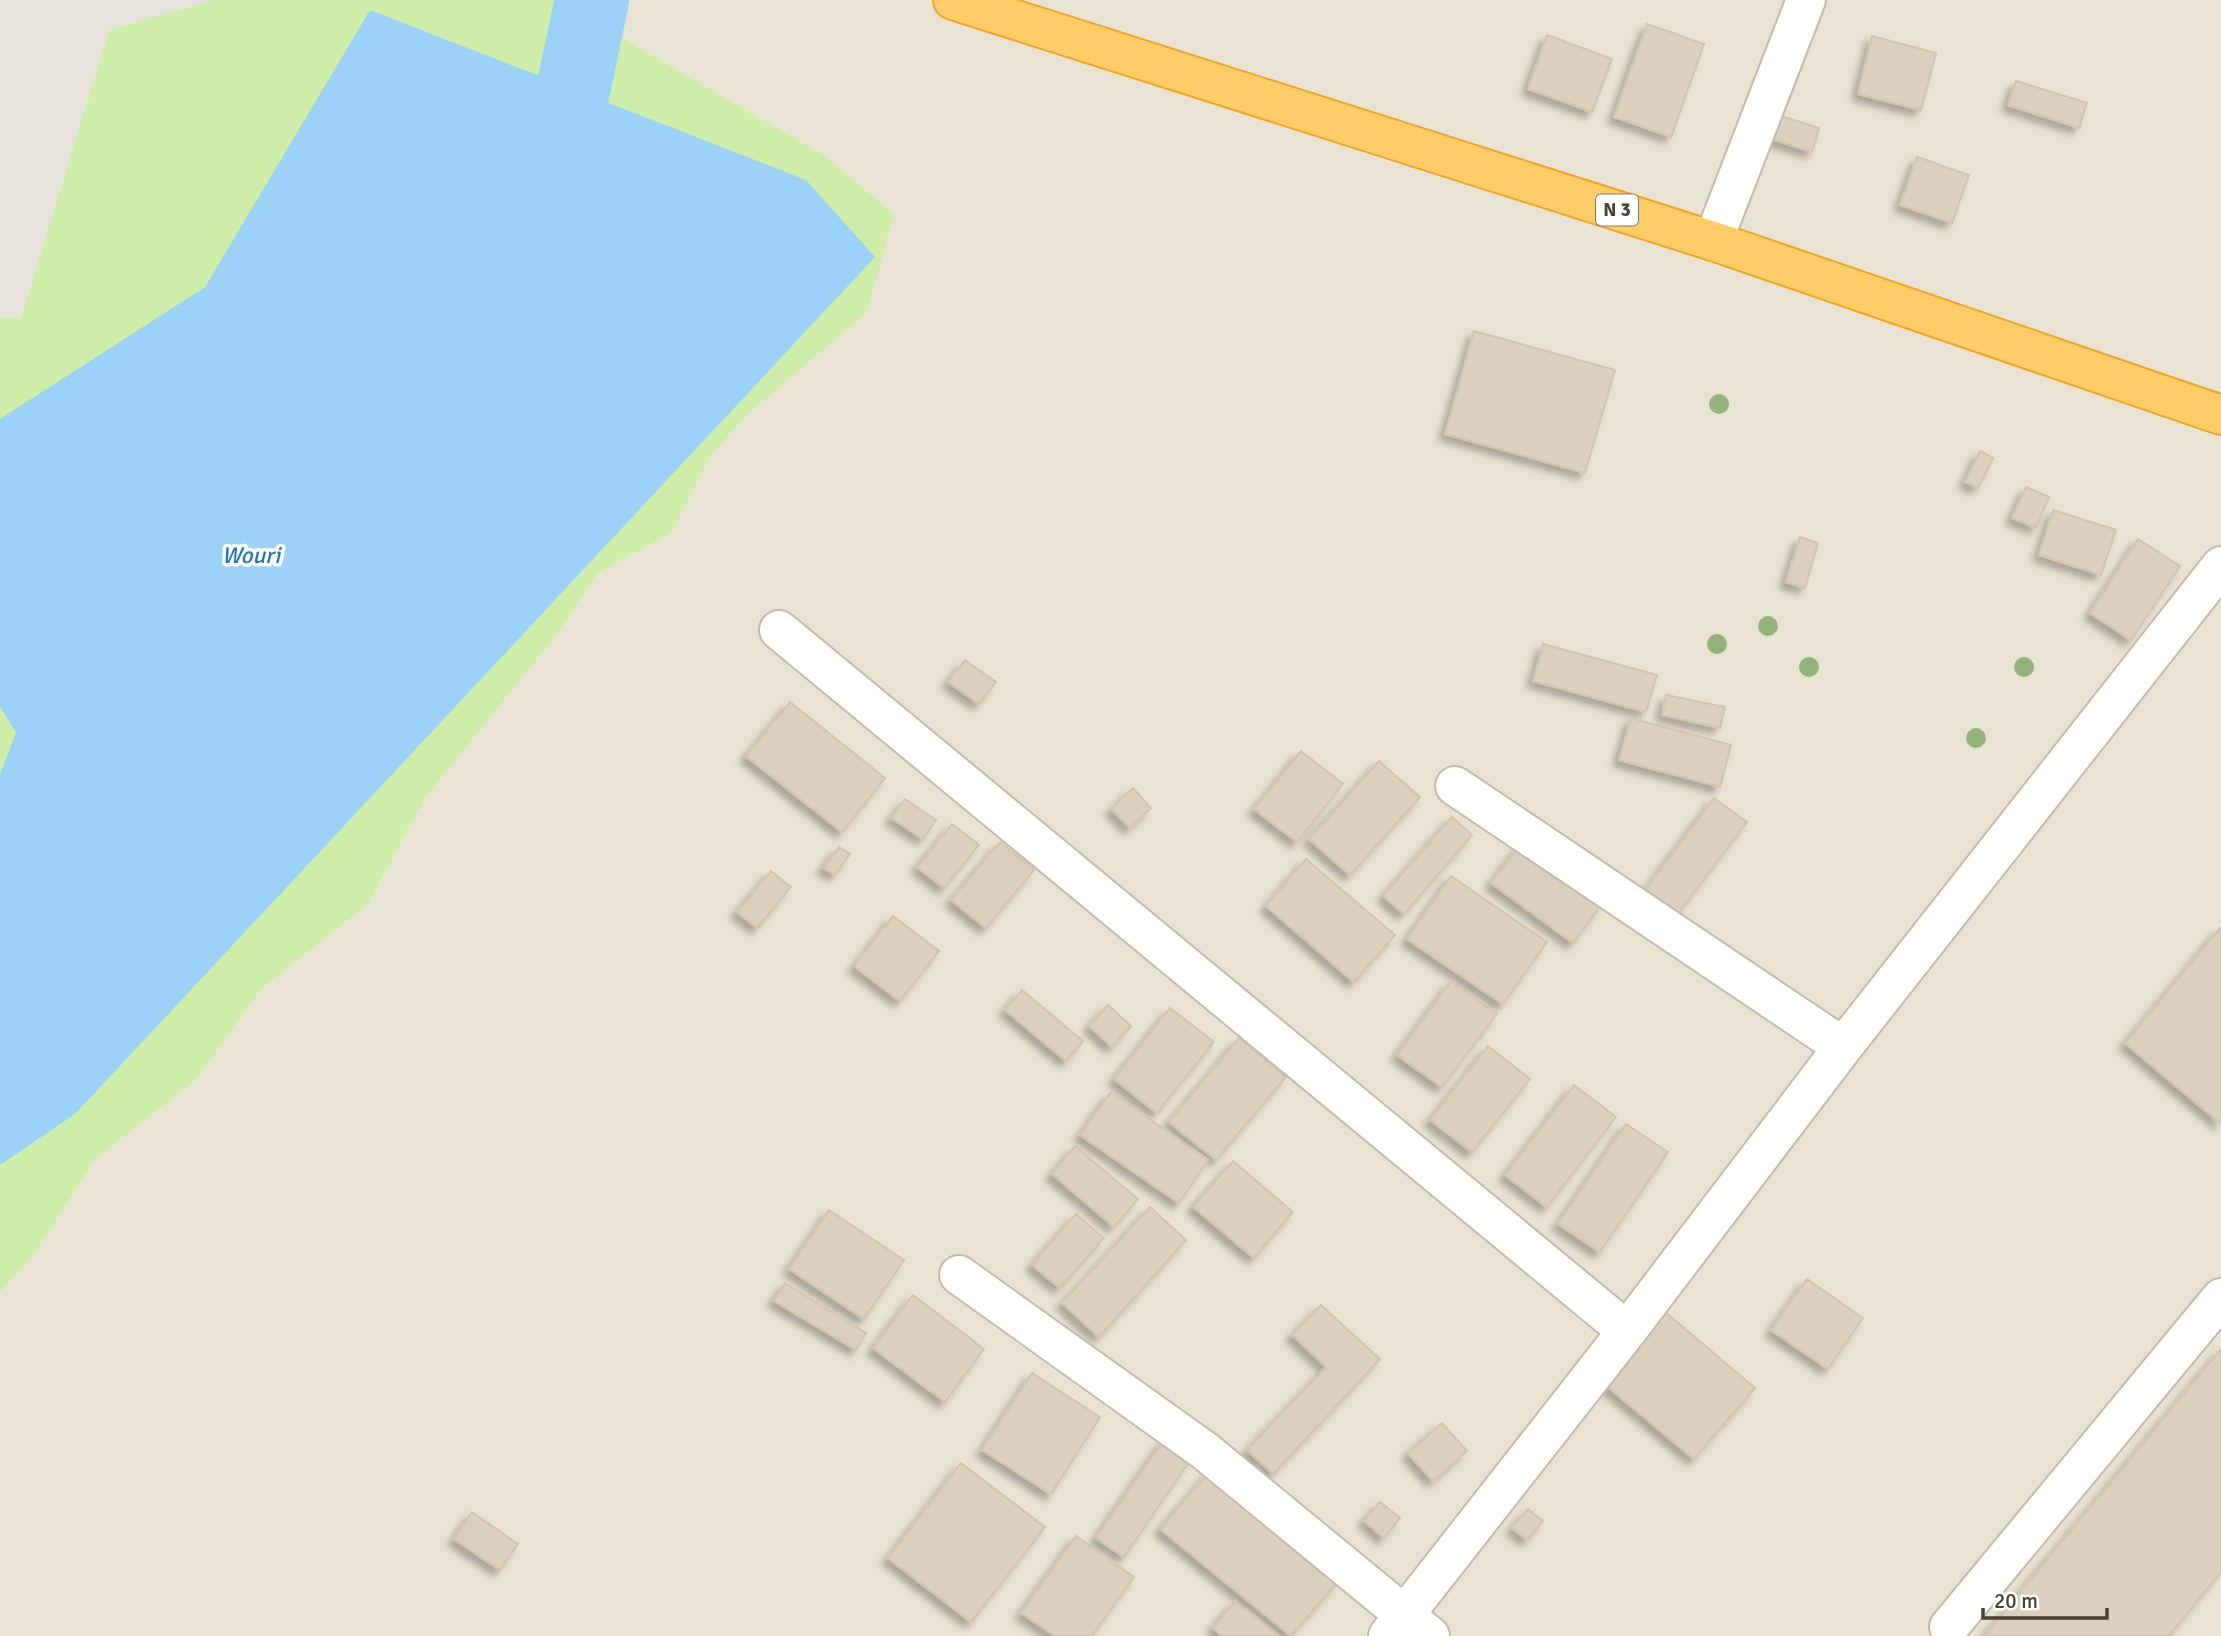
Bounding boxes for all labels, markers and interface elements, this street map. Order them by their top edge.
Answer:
road number: N 3 [1596,194,1638,226]
water label: Wouri [222,541,283,570]
scale bar [1983,1576,2107,1620]
text: 20 m [1994,1588,2038,1614]

